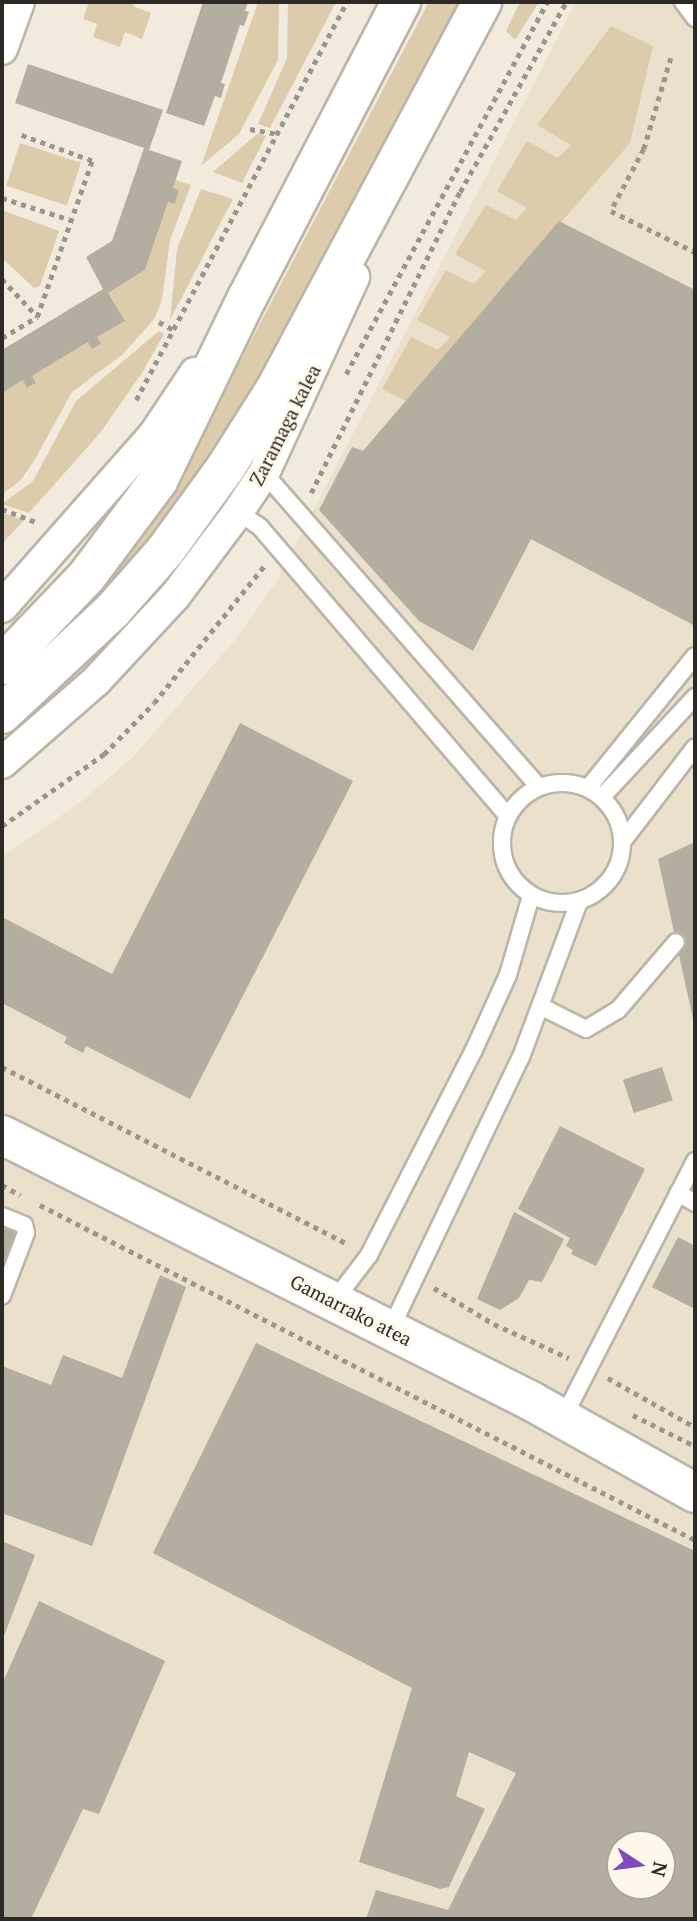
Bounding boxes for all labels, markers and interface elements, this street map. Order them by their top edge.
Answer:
street label: Zaramaga kalea [245,361,325,489]
street label: Gamarrako atea [286,1270,416,1350]
north arrow [606,1830,676,1900]
text: N [646,1860,674,1879]

